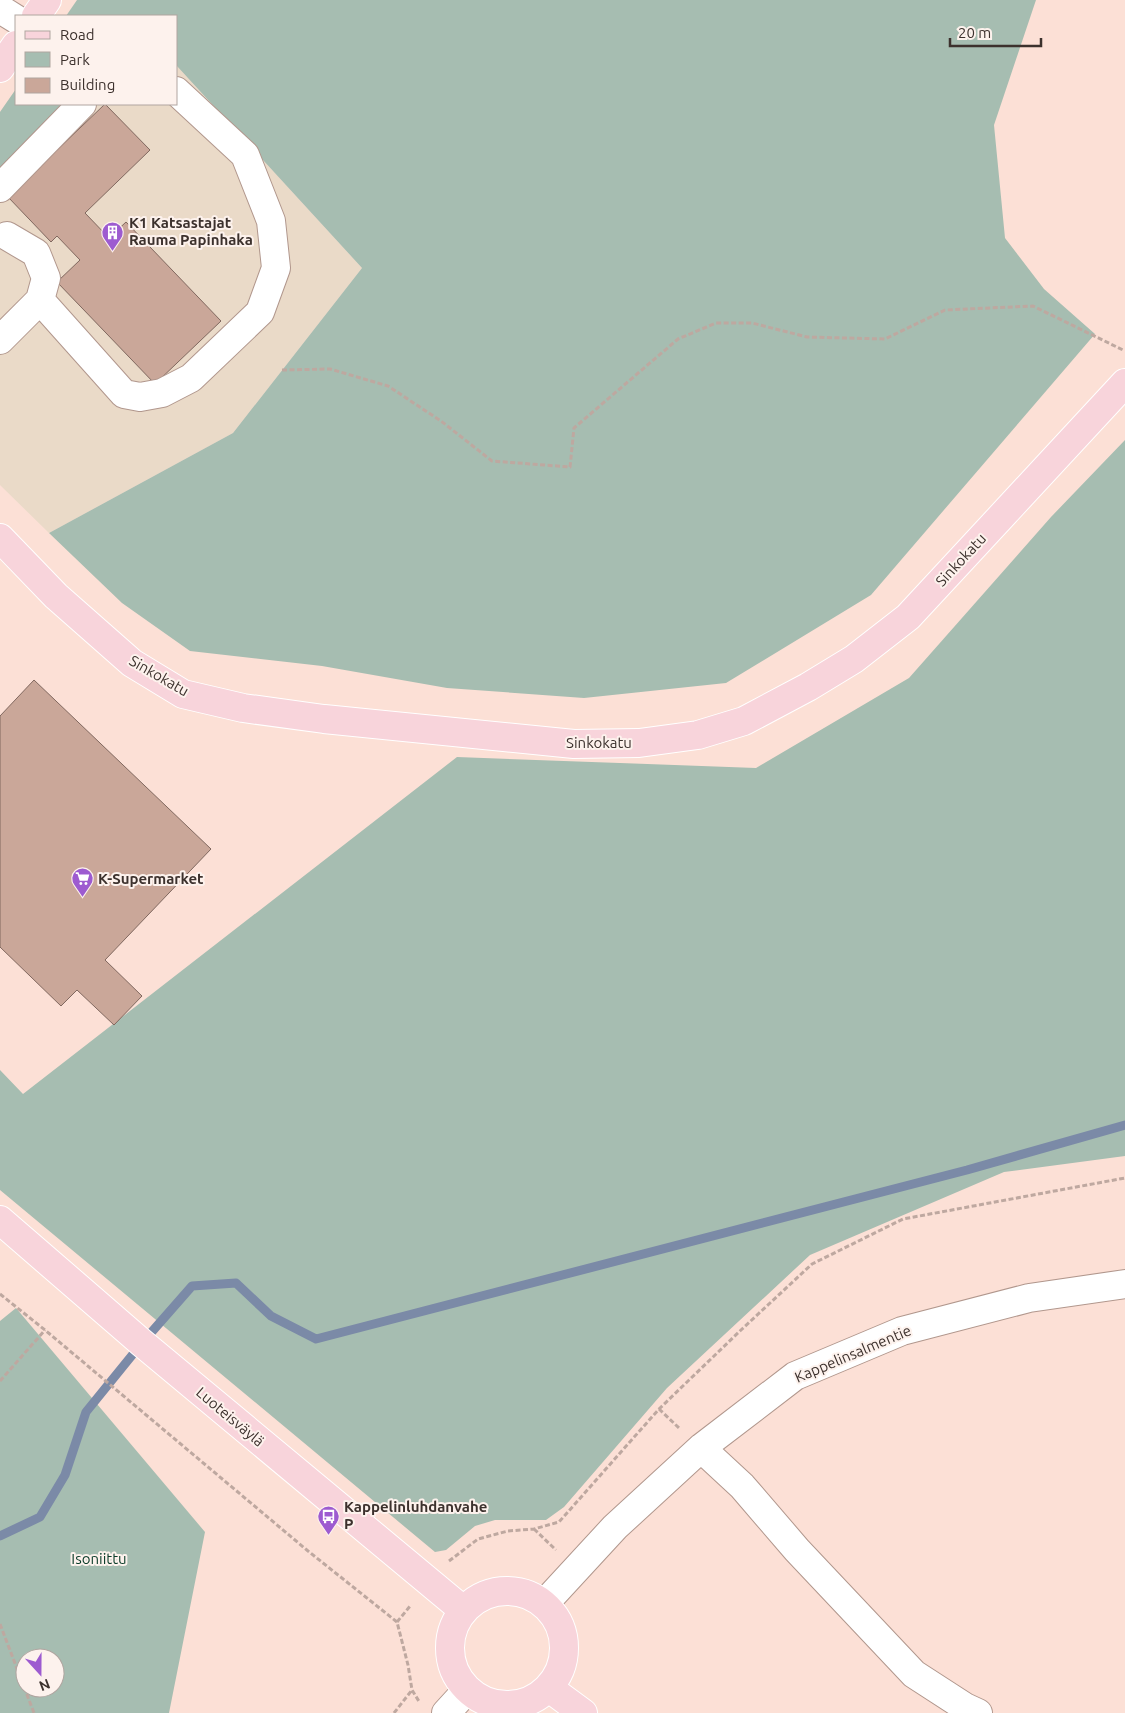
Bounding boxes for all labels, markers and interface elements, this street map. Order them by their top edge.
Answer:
legend [15,15,178,105]
scale bar [950,15,1041,47]
text: 20 m [958,24,991,41]
text: Road [60,26,95,43]
text: Park [60,51,90,68]
text: Building [60,76,115,93]
place label: K1 Katsastajat Rauma Papinhaka [129,214,253,248]
building icon: K1 Katsastajat Rauma Papinhaka [101,220,125,251]
street label: Sinkokatu [932,530,989,590]
street label: Sinkokatu [126,652,192,699]
street label: Sinkokatu [566,734,632,751]
supermarket icon: K-Supermarket [70,867,94,898]
place label: K-Supermarket [98,870,204,887]
street label: Kappelinsalmentie [792,1321,913,1386]
street label: Luoteisväylä [193,1383,268,1450]
place label: Kappelinluhdanvahe P [344,1498,487,1532]
bus stop icon: Kappelinluhdanvahe P [316,1504,340,1535]
park label: Isoniittu [71,1550,127,1567]
north arrow [15,1648,65,1698]
text: N [37,1676,52,1694]

